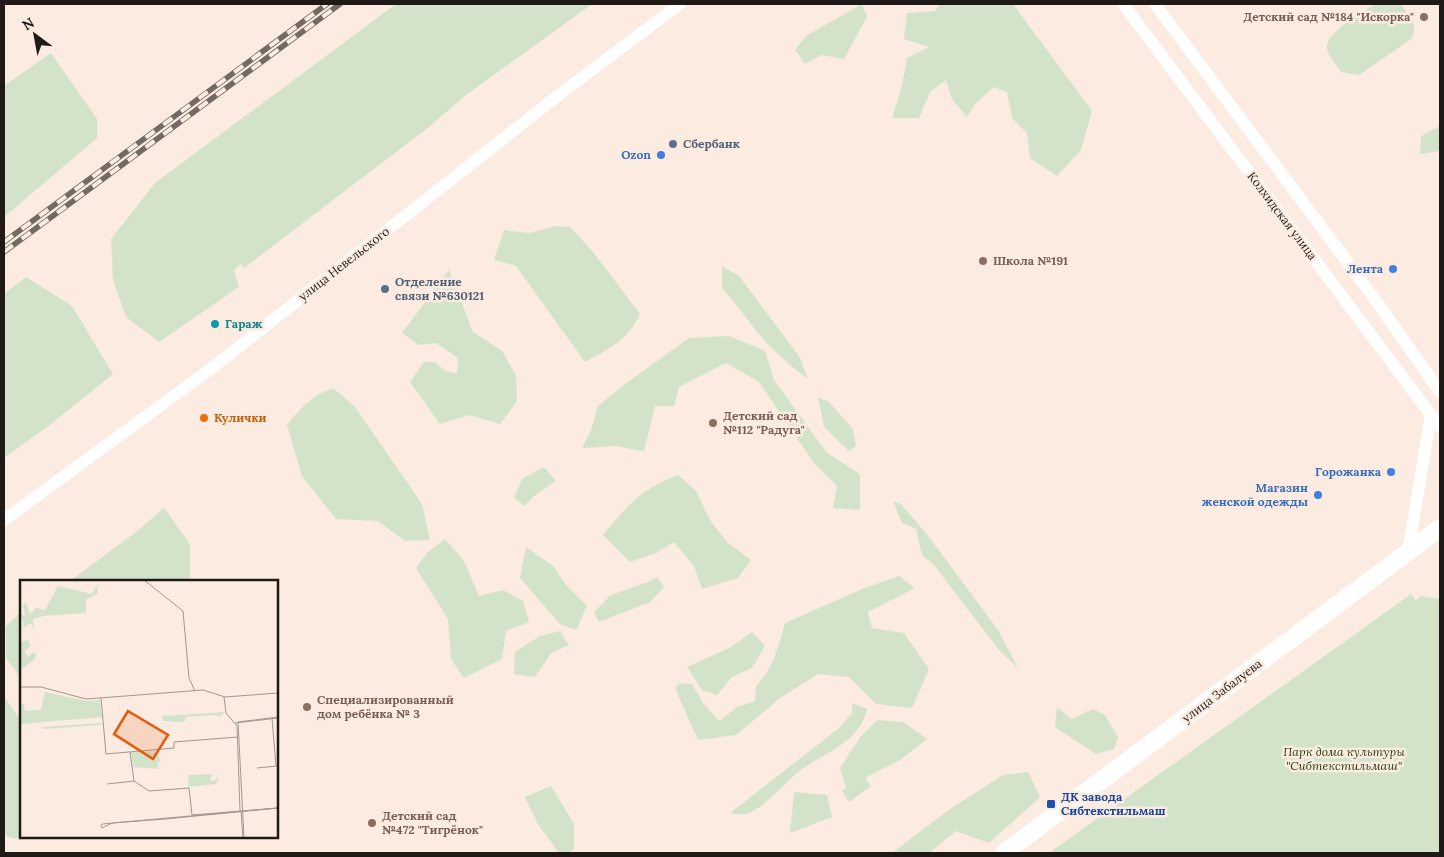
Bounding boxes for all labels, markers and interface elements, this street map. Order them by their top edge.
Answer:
place label: Детский сад №184 "Искорка" [1243,9,1414,24]
north arrow [10,10,60,60]
marker: Детский сад №184 "Искорка" [1418,11,1430,23]
text: N [19,13,38,34]
place label: Сбербанк [683,136,740,151]
marker: Сбербанк [667,138,679,150]
place label: Ozon [621,147,651,162]
marker: Ozon [655,149,667,161]
street label: Колхидская улица [1244,169,1320,263]
street label: улица Невельского [295,223,392,304]
place label: Школа №191 [993,253,1068,268]
marker: Школа №191 [977,255,989,267]
place label: Лента [1347,261,1384,276]
marker: Лента [1387,263,1399,275]
place label: Отделение связи №630121 [395,274,484,303]
marker: Отделение связи №630121 [379,283,391,295]
place label: Гараж [225,316,263,331]
marker: Гараж [209,318,221,330]
place label: Детский сад №112 "Радуга" [723,408,805,437]
place label: Кулички [214,410,267,425]
marker: Кулички [198,412,210,424]
marker: Детский сад №112 "Радуга" [707,417,719,429]
place label: Горожанка [1315,464,1382,479]
marker: Горожанка [1385,466,1397,478]
place label: Магазин женской одежды [1202,480,1308,509]
marker: Магазин женской одежды [1312,489,1324,501]
inset map [20,580,278,837]
street label: улица Забалуева [1179,656,1265,726]
place label: Специализированный дом ребёнка № 3 [317,692,454,721]
marker: Специализированный дом ребёнка № 3 [301,701,313,713]
park label: Парк дома культуры "Сибтекстильмаш" [1283,744,1405,773]
place label: ДК завода Сибтекстильмаш [1061,789,1166,818]
marker: ДК завода Сибтекстильмаш [1045,798,1057,810]
place label: Детский сад №472 "Тигрёнок" [382,808,483,837]
marker: Детский сад №472 "Тигрёнок" [366,817,378,829]

